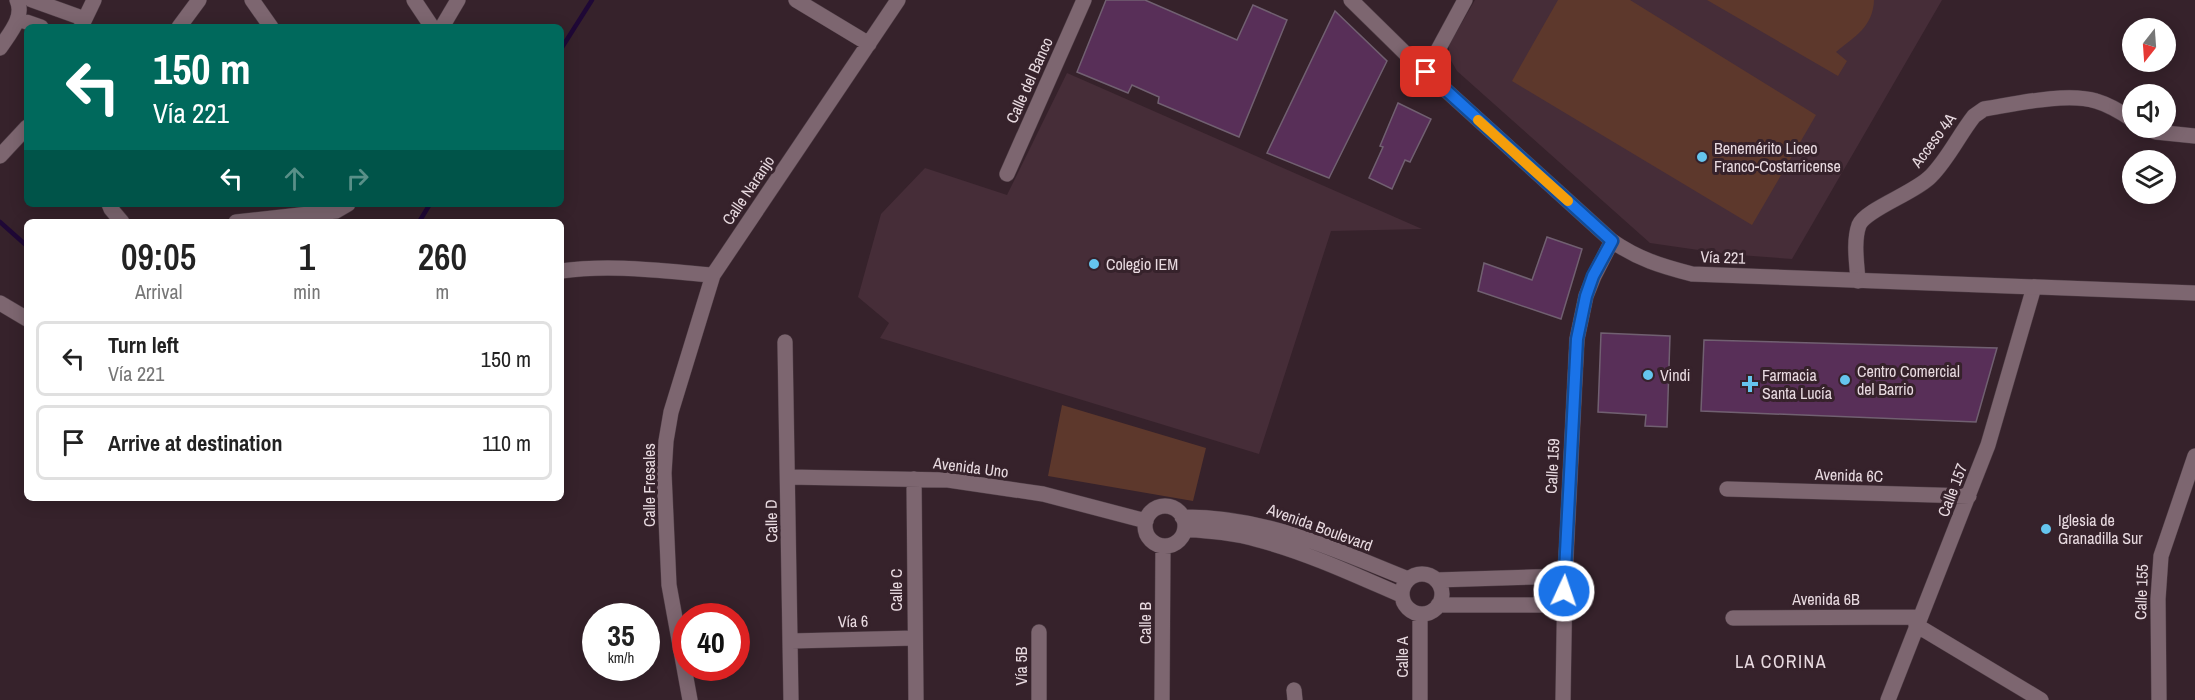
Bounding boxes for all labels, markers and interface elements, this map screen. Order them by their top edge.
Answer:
north arrow [2122,18,2176,72]
map controls [2122,18,2176,204]
street label: Calle del Banco [1000,34,1058,126]
text: 150 m [153,41,251,97]
pin [1400,46,1451,97]
icon: left [54,48,132,126]
icon: arrive [1409,55,1442,88]
button: sound [2122,84,2176,138]
text: Vía 221 [153,95,229,131]
street label: Acceso 4A [1905,108,1961,172]
place label: Benemérito Liceo Franco-Costarricense [1714,137,1841,177]
marker: Benemérito Liceo Franco-Costarricense [1695,150,1709,164]
button: layers [2122,150,2176,204]
street label: Calle Naranjo [717,151,779,229]
icon: left [215,162,248,195]
icon: ahead [278,162,311,195]
icon: right [341,162,374,195]
text: 09:05 [121,233,196,281]
text: 1 [299,233,315,281]
text: 260 [418,233,467,281]
street label: Vía 221 [1700,245,1747,269]
place label: Colegio IEM [1106,253,1178,275]
marker: Colegio IEM [1087,257,1101,271]
text: Arrival [135,278,182,305]
text: min [293,278,321,305]
text: m [435,278,449,305]
text: Turn left [108,330,179,360]
icon: left [57,342,90,375]
text: 150 m [481,344,531,374]
text: Vía 221 [108,360,164,387]
place label: Centro Comercial del Barrio [1857,360,1960,400]
place label: Vindi [1660,364,1690,386]
place label: Farmacia Santa Lucía [1762,364,1833,404]
marker: Vindi [1641,368,1655,382]
marker: Centro Comercial del Barrio [1838,373,1852,387]
marker: Farmacia Santa Lucía [1743,377,1757,391]
icon: arrive [57,426,90,459]
text: Arrive at destination [108,428,282,458]
text: 110 m [482,428,531,458]
street label: Calle 159 [1540,438,1564,494]
street label: Calle Fresales [638,443,660,527]
street label: Avenida Uno [931,451,1010,483]
street label: Calle 157 [1932,460,1972,520]
street label: Avenida 6C [1813,463,1884,487]
street label: Avenida Boulevard [1263,497,1376,556]
street label: Calle D [760,499,782,543]
place label: Iglesia de Granadilla Sur [2058,509,2143,549]
marker: Iglesia de Granadilla Sur [2039,522,2053,536]
position arrow [1532,559,1596,623]
street label: Calle 155 [2129,564,2153,620]
street label: Calle C [885,568,907,612]
street label: Avenida 6B [1791,588,1860,610]
street label: Calle B [1134,602,1156,644]
speed limit sign: 40 [672,603,750,681]
street label: Vía 6 [838,610,868,632]
text: 35 [607,615,635,655]
street label: Calle A [1391,636,1413,678]
street label: Vía 5B [1010,646,1032,686]
text: km/h [608,647,634,668]
district label: LA CORINA [1735,649,1827,674]

